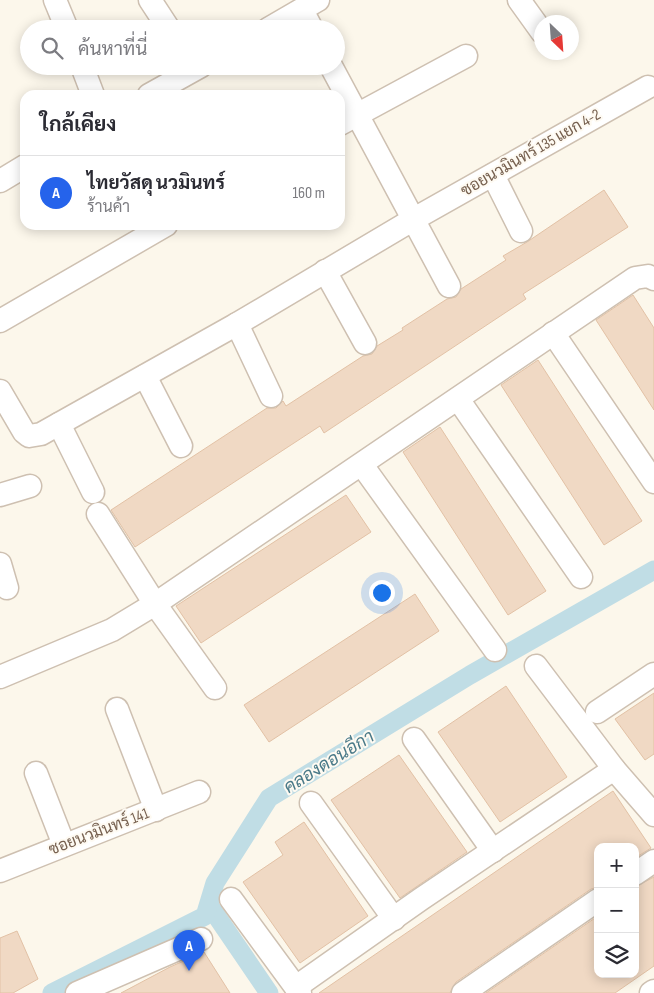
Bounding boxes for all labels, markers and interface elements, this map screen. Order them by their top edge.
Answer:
north arrow [534,15,579,60]
search box [20,20,345,75]
icon: search [38,34,66,62]
text: ค้นหาที่นี่ [78,38,147,61]
street label: ซอยนวมินทร์ 135 แยก 4-2 [456,102,604,201]
text: ใกล้เคียง [40,112,116,137]
text: ไทยวัสดุ นวมินทร์ [87,172,225,195]
text: A [52,184,60,203]
text: 160 m [292,184,325,203]
text: ร้านค้า [87,198,130,217]
your location [369,580,395,606]
water label: คลองดอนอีกา [278,723,378,798]
street label: ซอยนวมินทร์ 141 [45,800,152,860]
map controls [594,843,639,978]
button: + [594,843,639,888]
button: − [594,888,639,933]
pin: A [173,930,205,971]
button: layers [594,933,639,978]

